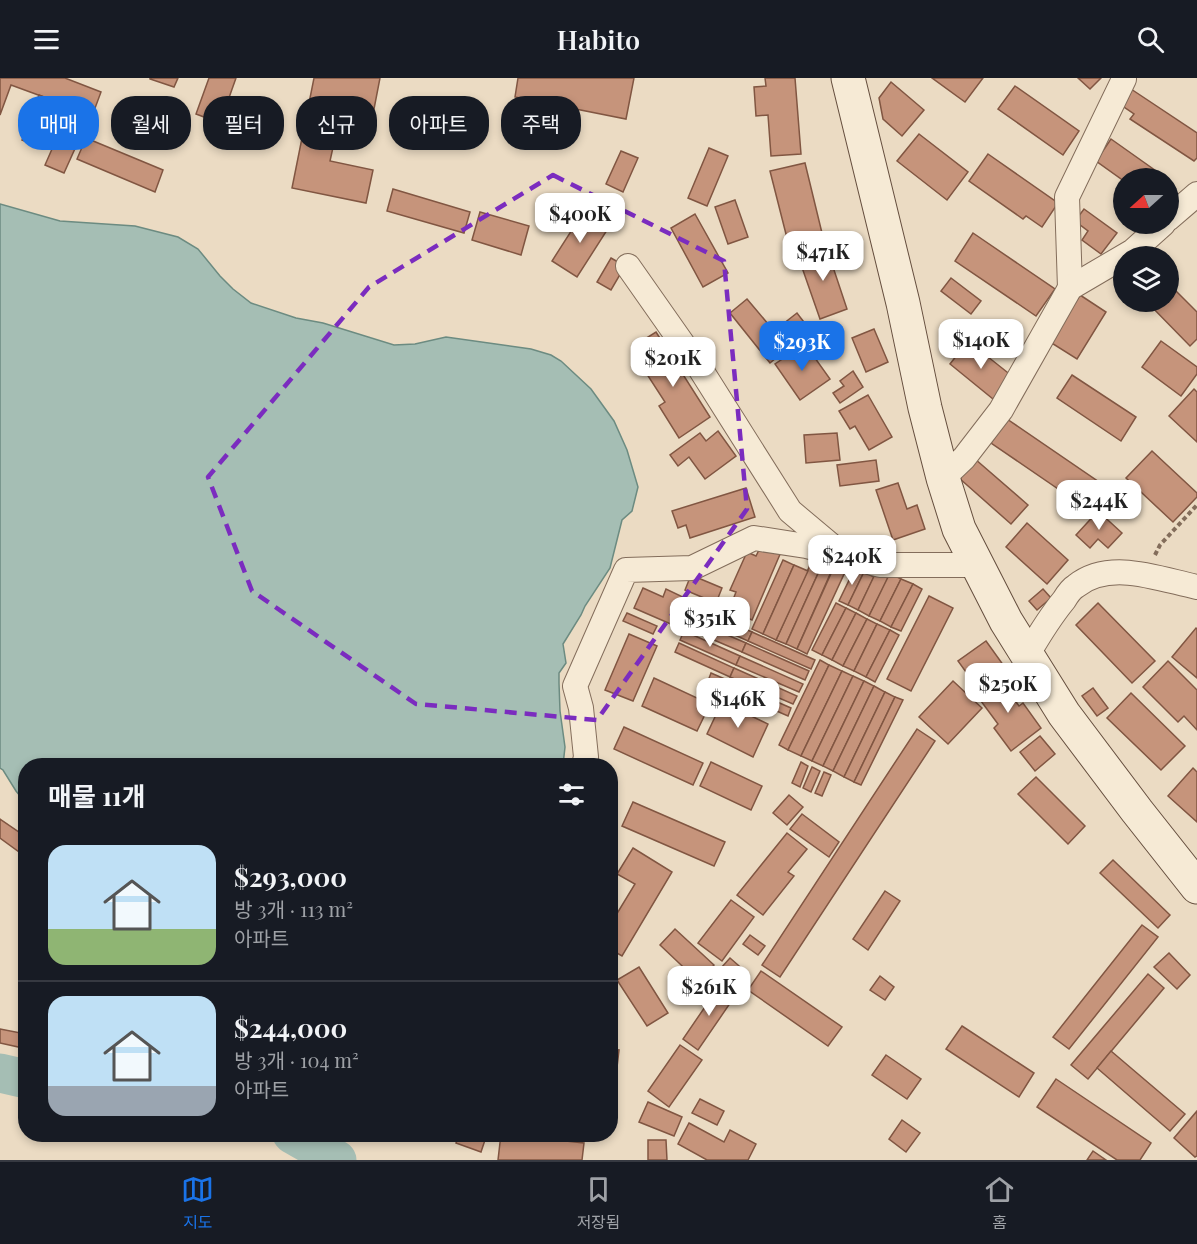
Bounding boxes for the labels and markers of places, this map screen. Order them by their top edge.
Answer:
pin: $400K [538,193,622,244]
pin: $471K [781,231,865,282]
pin: $140K [939,319,1023,370]
pin: $293K [760,321,844,372]
pin: $201K [631,337,715,388]
pin: $244K [1057,480,1141,531]
pin: $240K [810,535,894,586]
pin: $351K [668,597,752,648]
pin: $250K [966,663,1050,714]
pin: $146K [696,678,780,729]
pin: $261K [667,966,751,1017]

